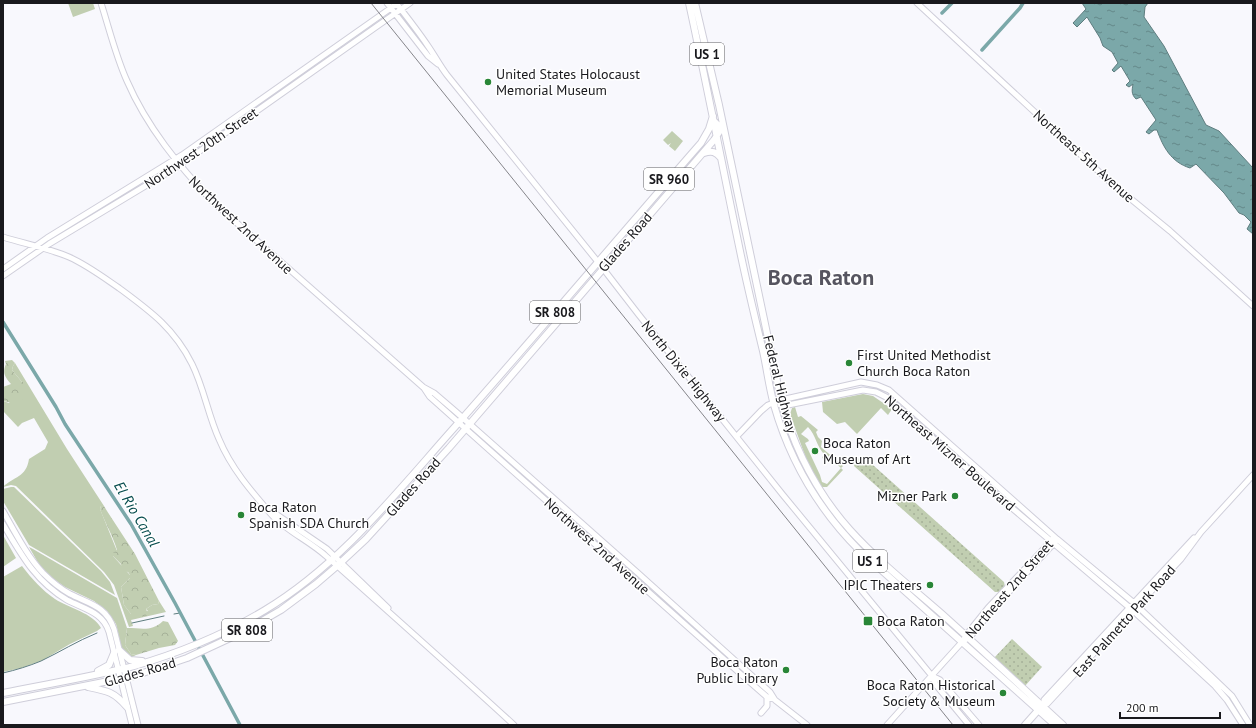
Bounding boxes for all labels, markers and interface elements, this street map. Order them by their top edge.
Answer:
road number: US 1 [690,43,724,65]
place label: United States Holocaust Memorial Museum [496,65,640,99]
marker: United States Holocaust Memorial Museum [483,77,493,87]
street label: Northwest 20th Street [141,103,261,193]
street label: Northeast 5th Avenue [1030,106,1138,206]
road number: SR 960 [644,168,694,190]
street label: Northwest 2nd Avenue [185,172,297,278]
street label: Glades Road [594,208,656,276]
district label: Boca Raton [768,263,874,291]
road number: SR 808 [530,301,580,323]
street label: North Dixie Highway [638,317,731,426]
street label: Federal Highway [759,333,801,435]
place label: First United Methodist Church Boca Raton [857,346,991,380]
marker: First United Methodist Church Boca Raton [844,358,854,368]
street label: Northeast Mizner Boulevard [881,391,1019,515]
place label: Boca Raton Museum of Art [823,434,911,468]
marker: Boca Raton Museum of Art [810,446,820,456]
street label: Glades Road [382,454,444,520]
water label: El Rio Canal [110,478,164,550]
place label: Mizner Park [877,487,947,505]
marker: Mizner Park [950,491,960,501]
street label: Northwest 2nd Avenue [540,494,654,598]
place label: Boca Raton Spanish SDA Church [249,498,369,532]
marker: Boca Raton Spanish SDA Church [236,510,246,520]
street label: Northeast 2nd Street [961,536,1057,642]
road number: US 1 [853,550,887,572]
street label: East Palmetto Park Road [1069,561,1179,681]
place label: IPIC Theaters [843,576,922,594]
marker: IPIC Theaters [925,580,935,590]
place label: Boca Raton [877,612,945,630]
marker: Boca Raton [862,615,874,627]
road number: SR 808 [222,619,272,641]
street label: Glades Road [102,653,178,691]
place label: Boca Raton Public Library [696,653,778,687]
marker: Boca Raton Public Library [781,665,791,675]
place label: Boca Raton Historical Society & Museum [867,676,995,710]
marker: Boca Raton Historical Society & Museum [998,688,1008,698]
scale bar [1120,694,1220,720]
text: 200 m [1126,700,1159,715]

